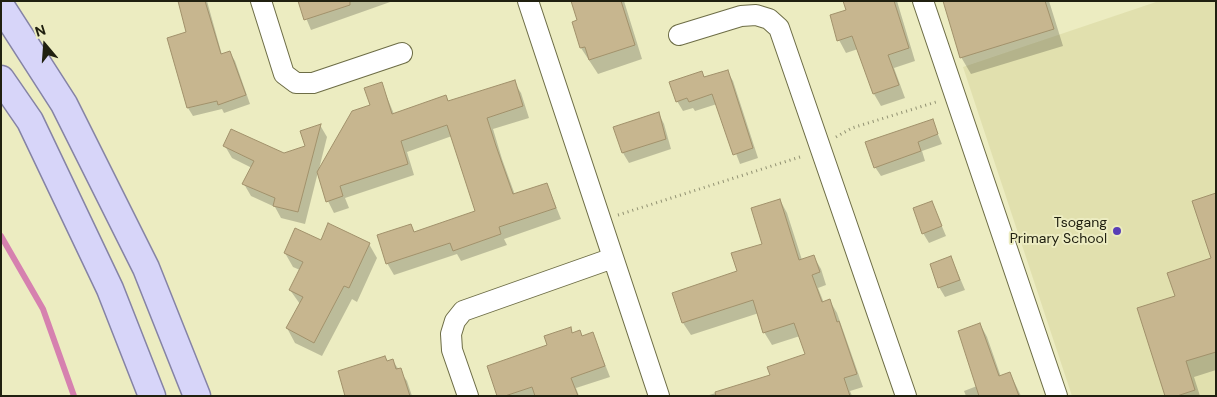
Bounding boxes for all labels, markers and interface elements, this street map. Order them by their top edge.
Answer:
north arrow [20,20,70,70]
text: N [33,21,48,41]
place label: Tsogang Primary School [1010,215,1107,248]
marker: Tsogang Primary School [1111,225,1123,237]

